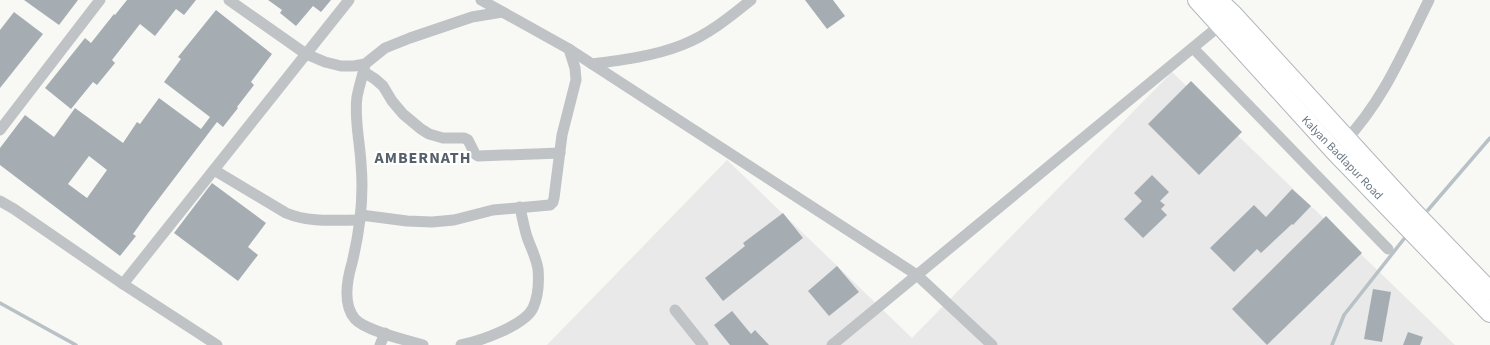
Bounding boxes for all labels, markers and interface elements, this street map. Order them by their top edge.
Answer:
street label: Kalyan Badlapur Road [1297,112,1387,204]
district label: AMBERNATH [374,147,471,169]

